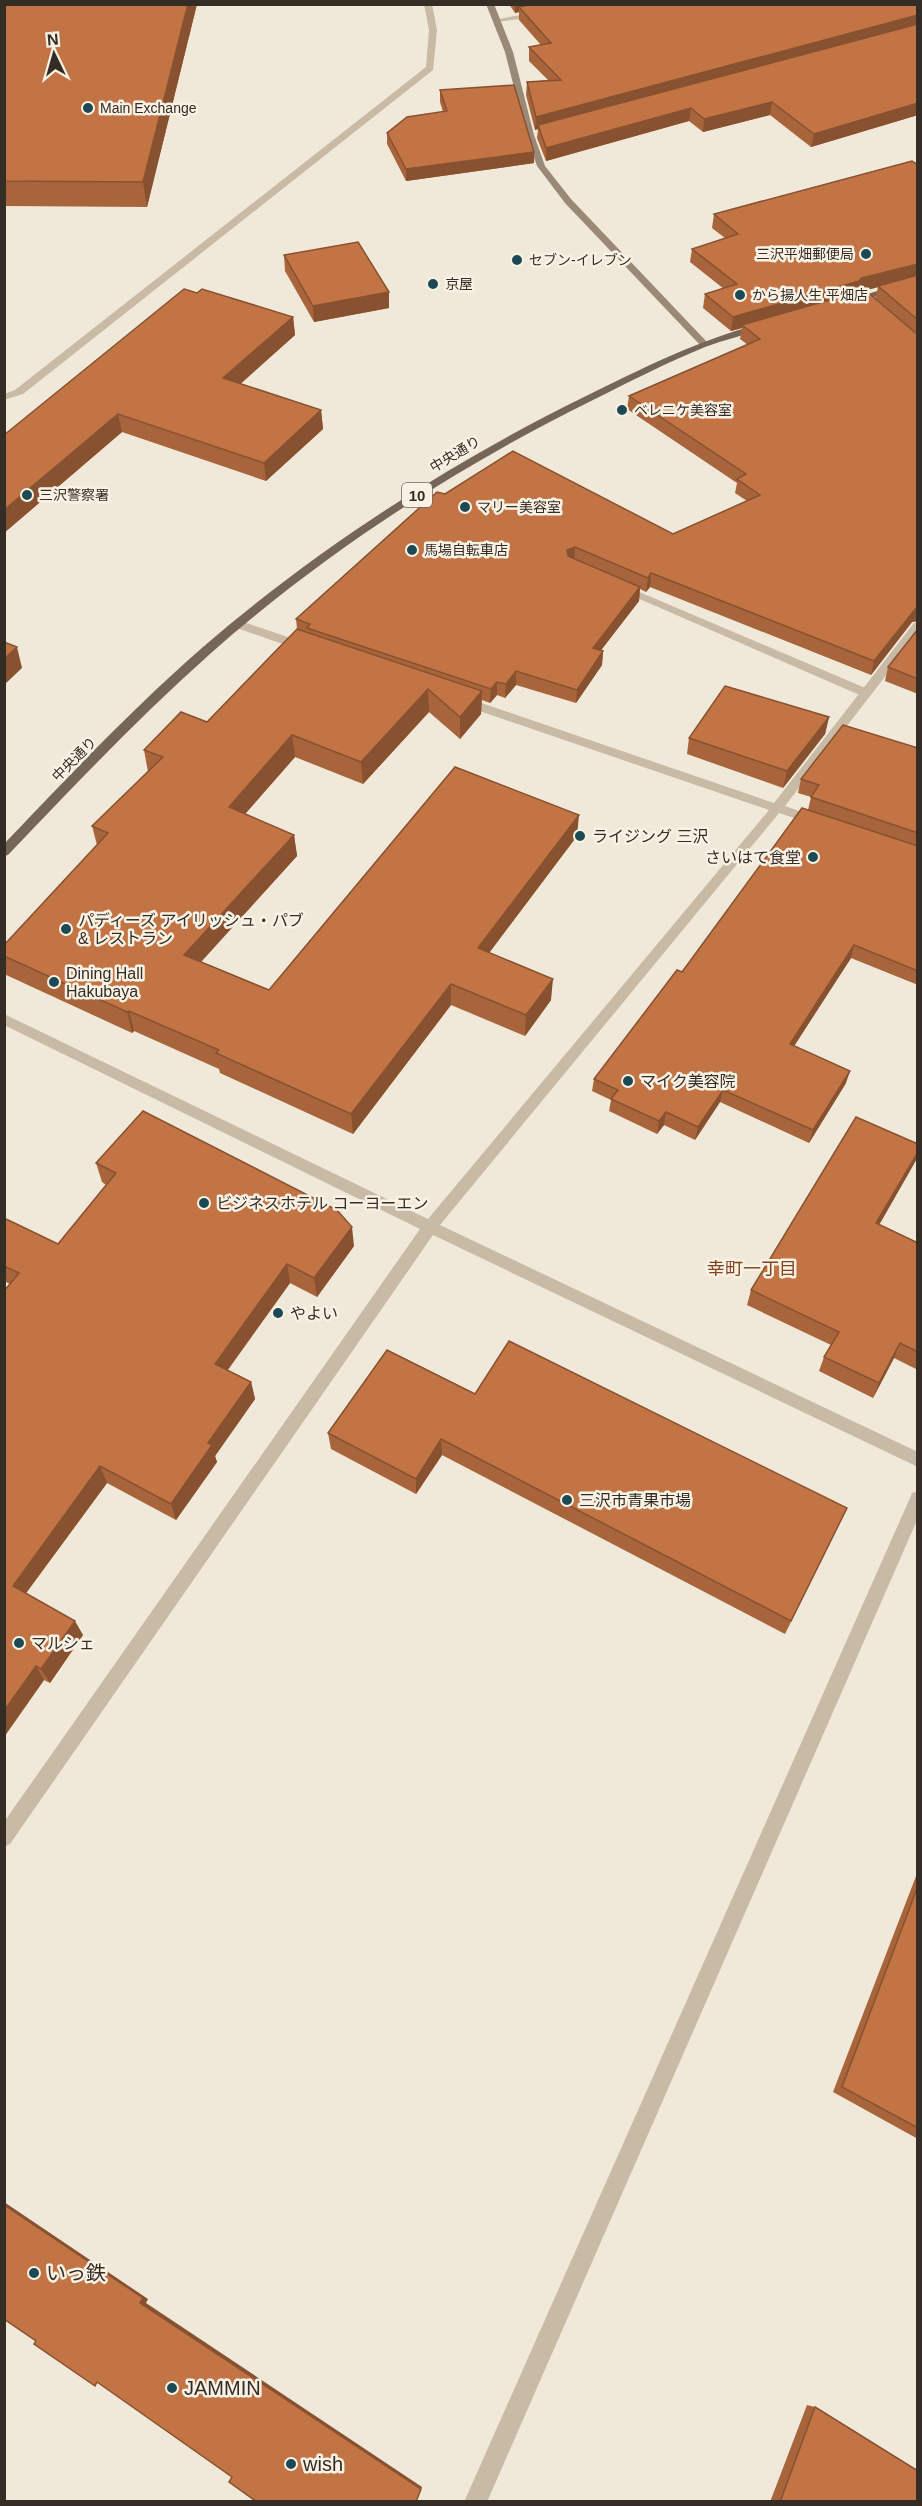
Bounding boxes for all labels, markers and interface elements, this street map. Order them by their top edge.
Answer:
north arrow [24,24,84,84]
text: N [46,31,59,49]
place label: Main Exchange [100,100,197,116]
marker: Main Exchange [81,101,95,115]
place label: 三沢平畑郵便局 [756,246,854,262]
marker: 三沢平畑郵便局 [859,247,873,261]
place label: セブン-イレブン [529,252,632,268]
marker: セブン-イレブン [510,253,524,267]
place label: 京屋 [445,276,473,292]
marker: 京屋 [426,277,440,291]
place label: から揚人生 平畑店 [752,287,868,303]
marker: から揚人生 平畑店 [733,288,747,302]
place label: ベレニケ美容室 [634,402,732,418]
marker: ベレニケ美容室 [615,403,629,417]
street label: 中央通り [427,433,483,475]
road number: 10 [402,483,432,507]
place label: 三沢警察署 [39,487,109,503]
marker: 三沢警察署 [20,488,34,502]
place label: マリー美容室 [477,499,561,515]
marker: マリー美容室 [458,500,472,514]
place label: 馬場自転車店 [424,542,508,558]
marker: 馬場自転車店 [405,543,419,557]
street label: 中央通り [49,734,99,784]
place label: ライジング 三沢 [592,828,708,845]
marker: ライジング 三沢 [573,829,587,843]
place label: さいはて食堂 [705,849,801,866]
marker: さいはて食堂 [806,850,820,864]
place label: パディーズ アイリッシュ・パブ & レストラン [78,912,304,947]
marker: パディーズ アイリッシュ・パブ & レストラン [59,922,73,936]
place label: Dining Hall Hakubaya [66,965,143,1000]
marker: Dining Hall Hakubaya [47,975,61,989]
place label: マイク美容院 [640,1073,736,1090]
marker: マイク美容院 [621,1074,635,1088]
place label: ビジネスホテル コーヨーエン [216,1195,428,1212]
marker: ビジネスホテル コーヨーエン [197,1196,211,1210]
district label: 幸町一丁目 [707,1259,797,1279]
place label: やよい [290,1305,338,1322]
marker: やよい [271,1306,285,1320]
place label: 三沢市青果市場 [579,1492,691,1509]
marker: 三沢市青果市場 [560,1493,574,1507]
place label: マルシェ [31,1635,95,1652]
marker: マルシェ [12,1636,26,1650]
place label: いっ鉄 [46,2262,106,2284]
marker: いっ鉄 [27,2266,41,2280]
place label: JAMMIN [184,2377,261,2399]
marker: JAMMIN [165,2381,179,2395]
place label: wish [302,2453,343,2475]
marker: wish [284,2457,298,2471]

